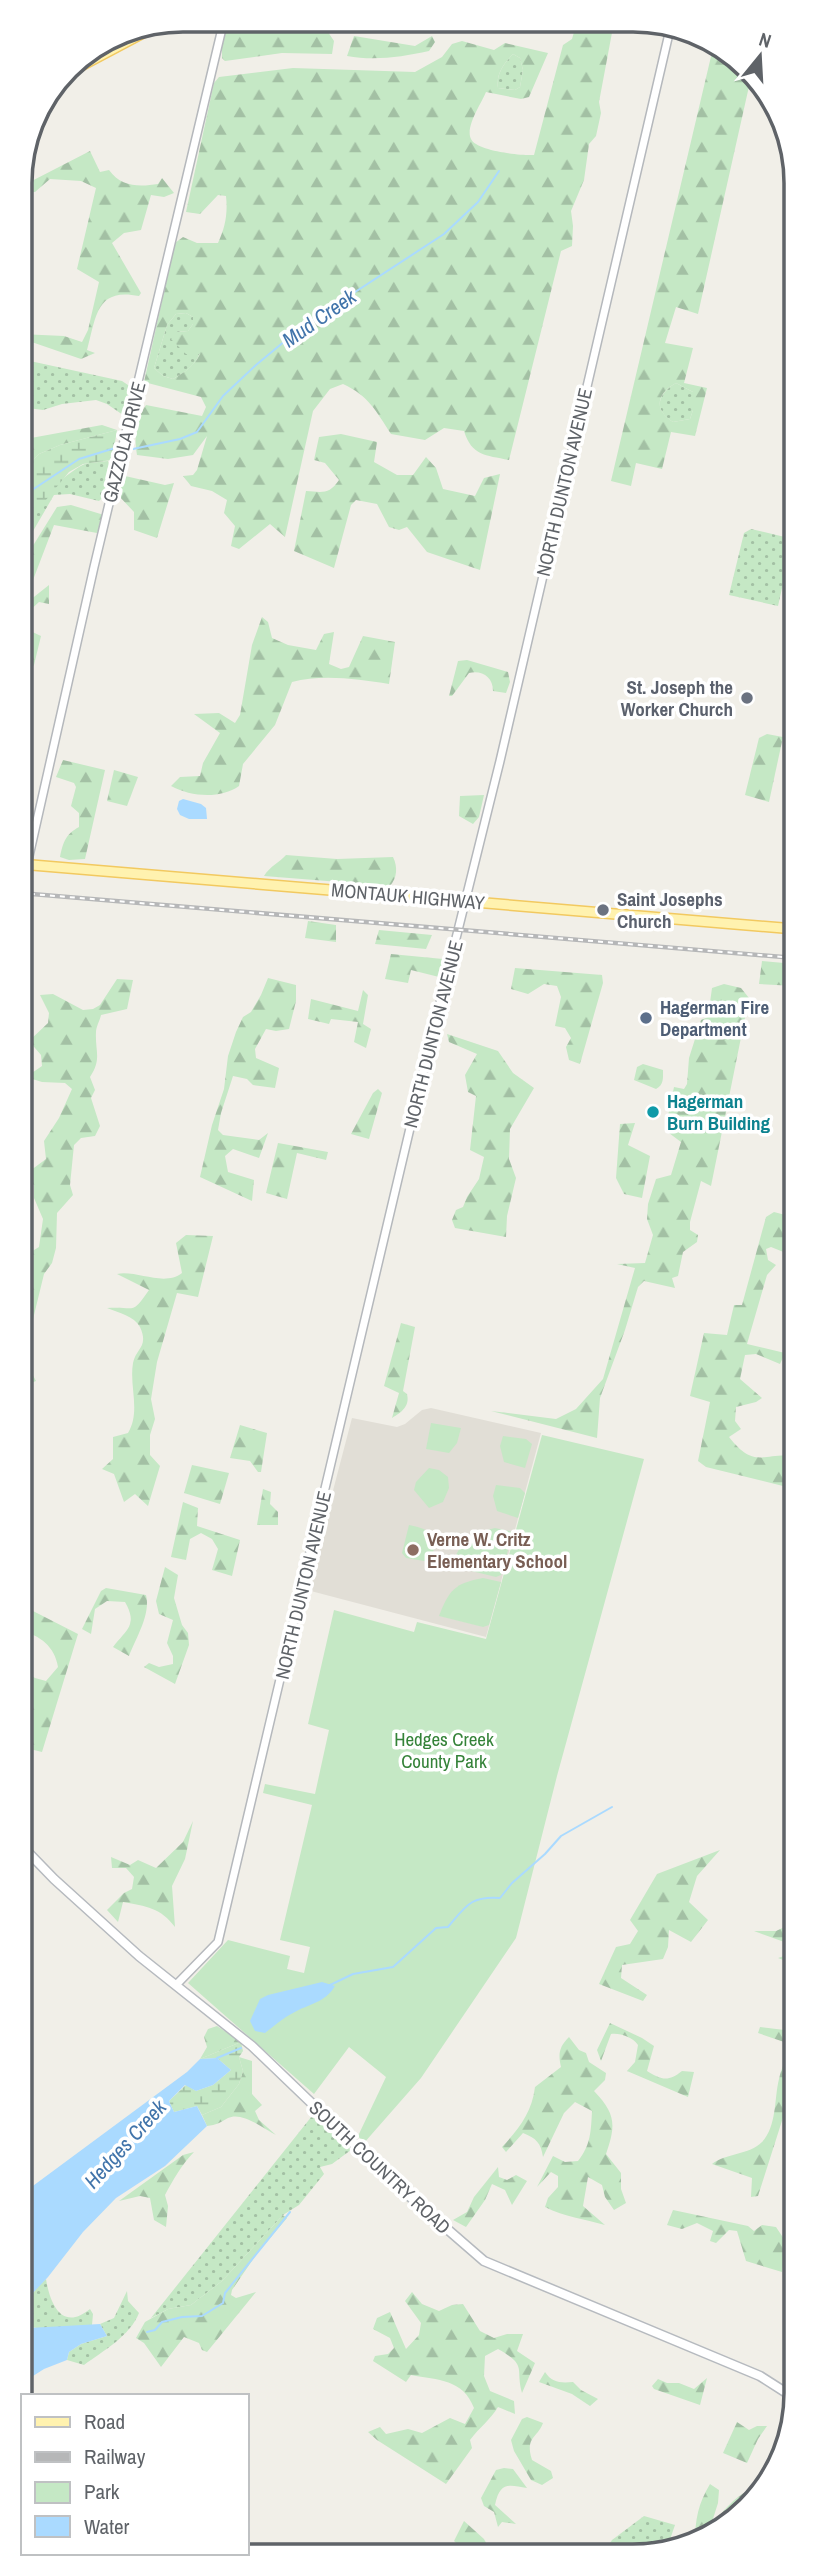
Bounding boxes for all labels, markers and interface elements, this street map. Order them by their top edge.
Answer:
north arrow [725,21,795,91]
text: N [756,26,775,54]
water label: Mud Creek [276,281,363,354]
street label: GAZZOLA DRIVE [96,379,152,505]
street label: NORTH DUNTON AVENUE [530,385,598,579]
place label: St. Joseph the Worker Church [621,674,733,722]
marker: St. Joseph the Worker Church [739,690,755,706]
street label: MONTAUK HIGHWAY [330,876,486,916]
place label: Saint Josephs Church [617,886,723,934]
marker: Saint Josephs Church [595,902,611,918]
street label: NORTH DUNTON AVENUE [397,938,469,1130]
place label: Hagerman Fire Department [660,994,769,1042]
marker: Hagerman Fire Department [638,1010,654,1026]
place label: Hagerman Burn Building [667,1088,770,1136]
marker: Hagerman Burn Building [645,1104,661,1120]
street label: NORTH DUNTON AVENUE [269,1488,337,1682]
place label: Verne W. Critz Elementary School [427,1526,567,1574]
marker: Verne W. Critz Elementary School [405,1542,421,1558]
park label: Hedges Creek County Park [394,1726,494,1774]
water label: Hedges Creek [77,2092,174,2195]
street label: SOUTH COUNTRY ROAD [304,2095,456,2239]
legend [21,2394,248,2555]
text: Road [84,2407,125,2436]
text: Railway [84,2442,146,2471]
text: Park [84,2477,120,2506]
text: Water [84,2512,130,2541]

